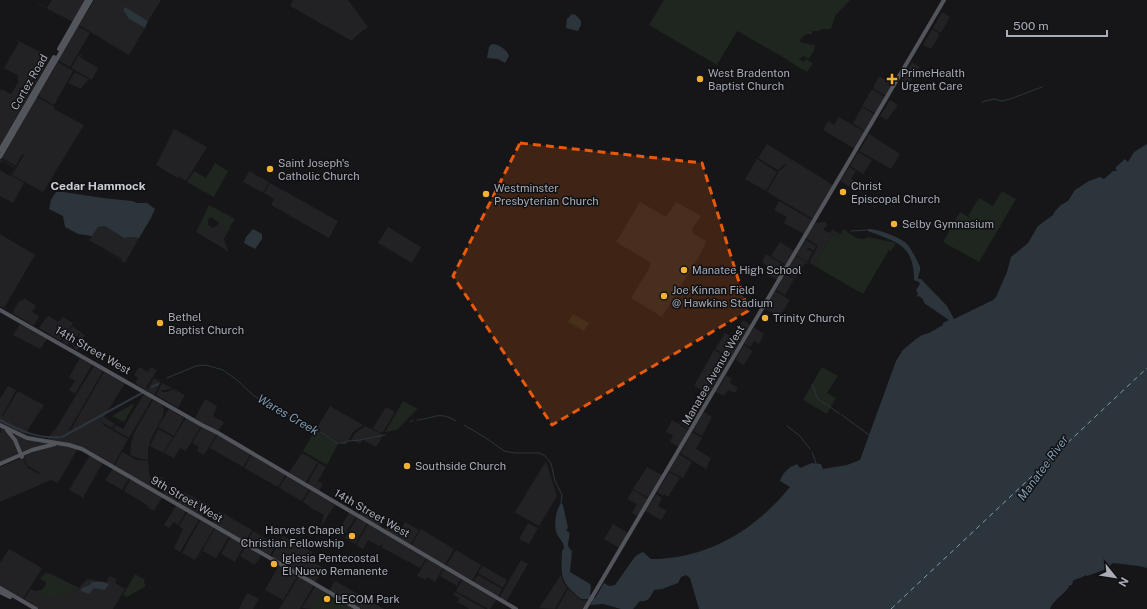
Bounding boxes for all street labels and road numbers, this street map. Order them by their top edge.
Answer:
street label: Cortez Road [8,52,50,112]
street label: Manatee Avenue West [680,323,746,427]
street label: 14th Street West [53,324,133,376]
street label: 9th Street West [149,474,225,524]
street label: 14th Street West [332,487,412,539]

